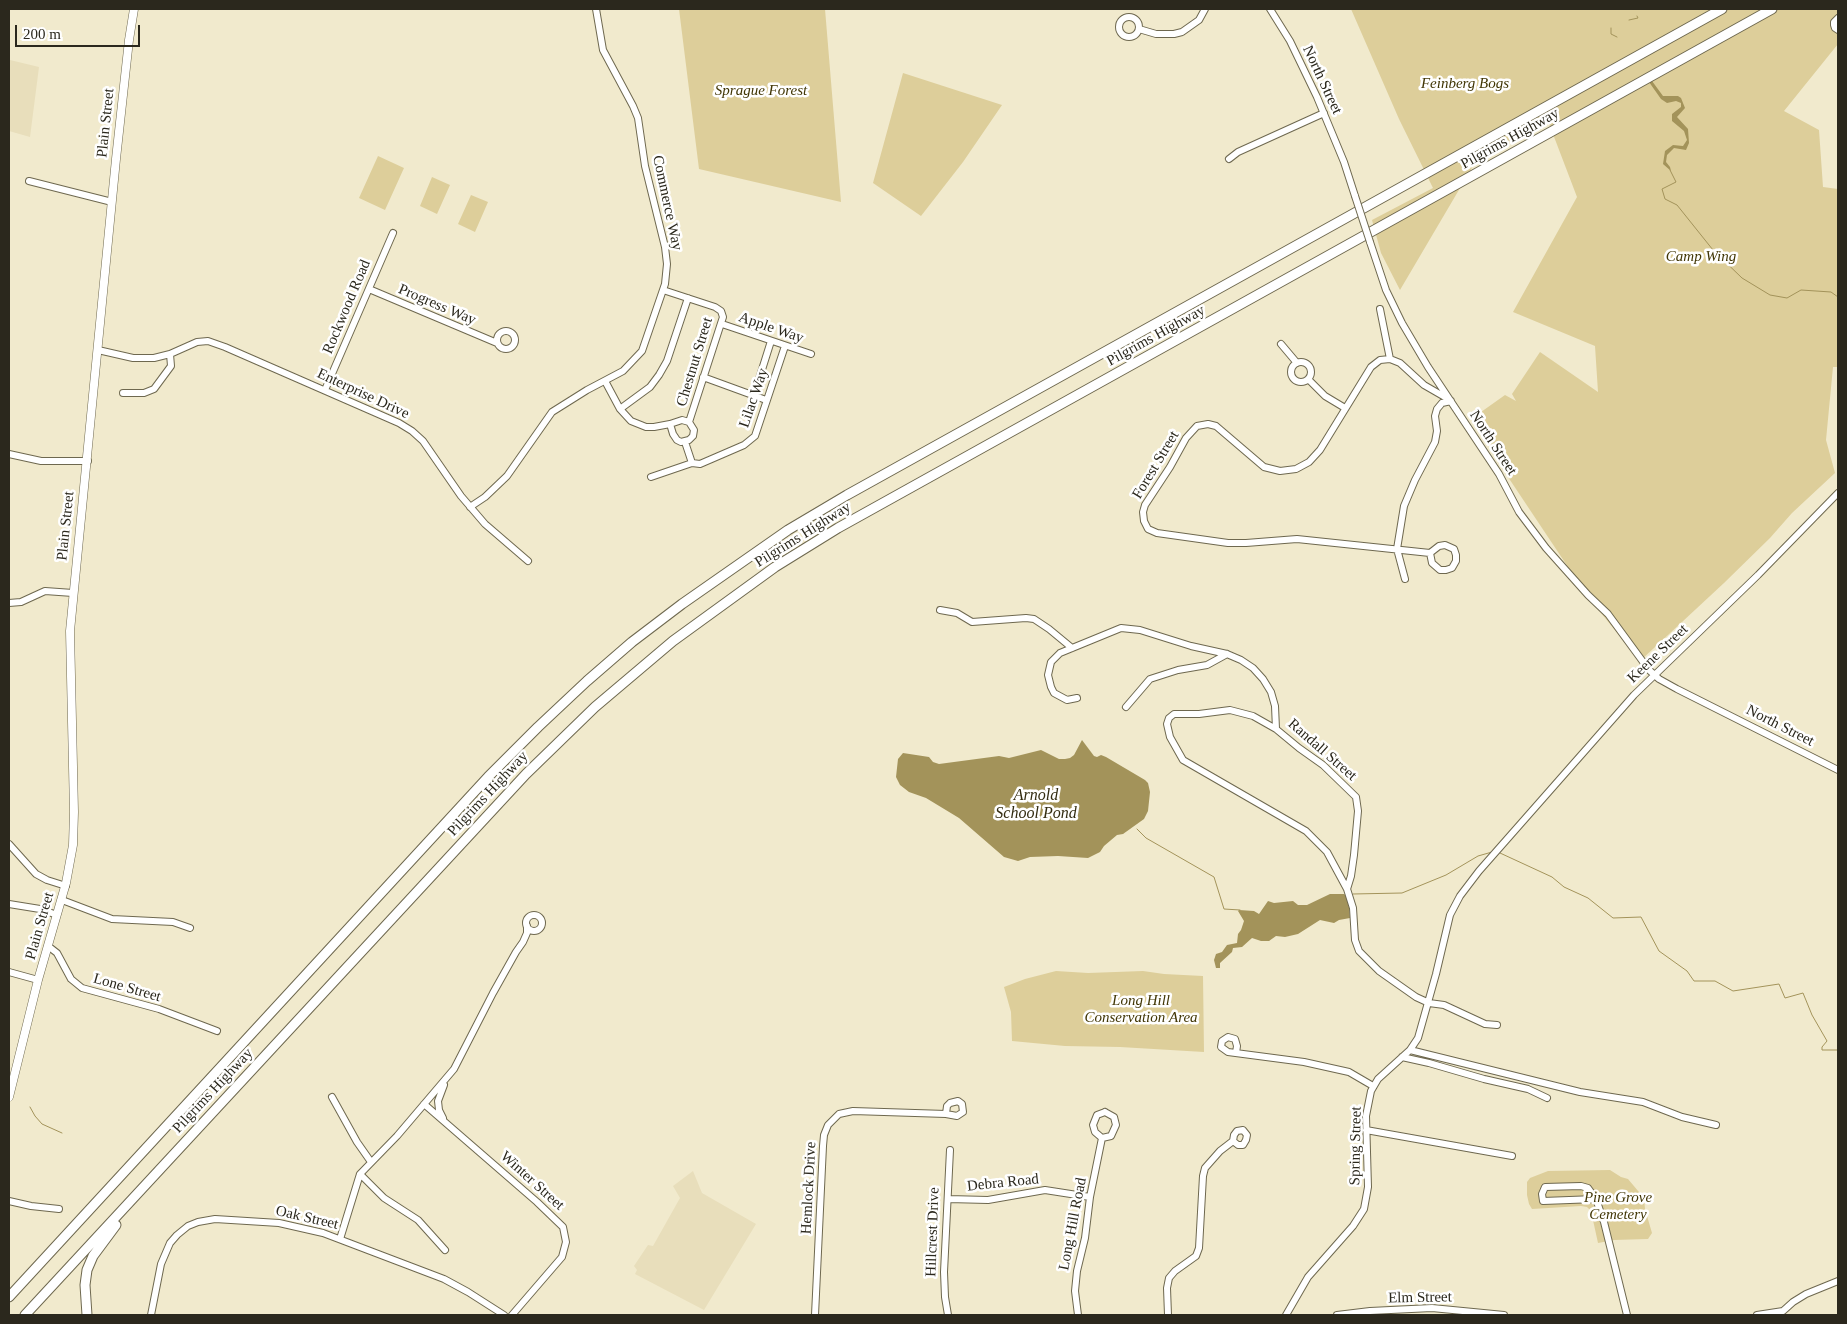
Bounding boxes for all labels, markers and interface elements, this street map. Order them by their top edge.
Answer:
scale bar [18,15,142,47]
text: 200 m [23,26,61,42]
street label: North Street [1298,43,1346,117]
park label: Feinberg Bogs [1421,75,1509,93]
park label: Sprague Forest [715,82,807,100]
street label: Plain Street [93,87,119,159]
street label: Pilgrims Highway [1458,105,1562,173]
street label: Commerce Way [648,154,686,252]
park label: Camp Wing [1666,248,1736,266]
street label: Rockwood Road [319,257,375,357]
street label: Progress Way [395,281,479,329]
street label: Pilgrims Highway [1104,302,1208,370]
street label: Apple Way [736,308,806,348]
street label: Chestnut Street [673,315,717,409]
street label: Enterprise Drive [314,365,412,423]
street label: Lilac Way [735,366,773,430]
street label: North Street [1465,407,1521,479]
street label: Forest Street [1129,428,1183,502]
street label: Plain Street [53,490,79,562]
street label: Pilgrims Highway [752,498,854,572]
street label: Keene Street [1624,621,1692,687]
street label: North Street [1743,701,1817,751]
street label: Randall Street [1284,715,1360,785]
street label: Pilgrims Highway [444,748,532,840]
water label: Arnold School Pond [995,786,1077,824]
street label: Plain Street [22,890,58,962]
street label: Lone Street [91,970,163,1006]
park label: Long Hill Conservation Area [1084,992,1198,1027]
street label: Pilgrims Highway [169,1045,257,1137]
street label: Spring Street [1346,1106,1366,1186]
street label: Hemlock Drive [798,1141,820,1235]
street label: Winter Street [496,1148,568,1214]
street label: Debra Road [966,1170,1040,1196]
street label: Long Hill Road [1055,1176,1091,1272]
street label: Hillcrest Drive [922,1187,944,1277]
park label: Pine Grove Cemetery [1584,1189,1652,1224]
street label: Oak Street [274,1202,340,1234]
street label: Elm Street [1388,1288,1452,1308]

